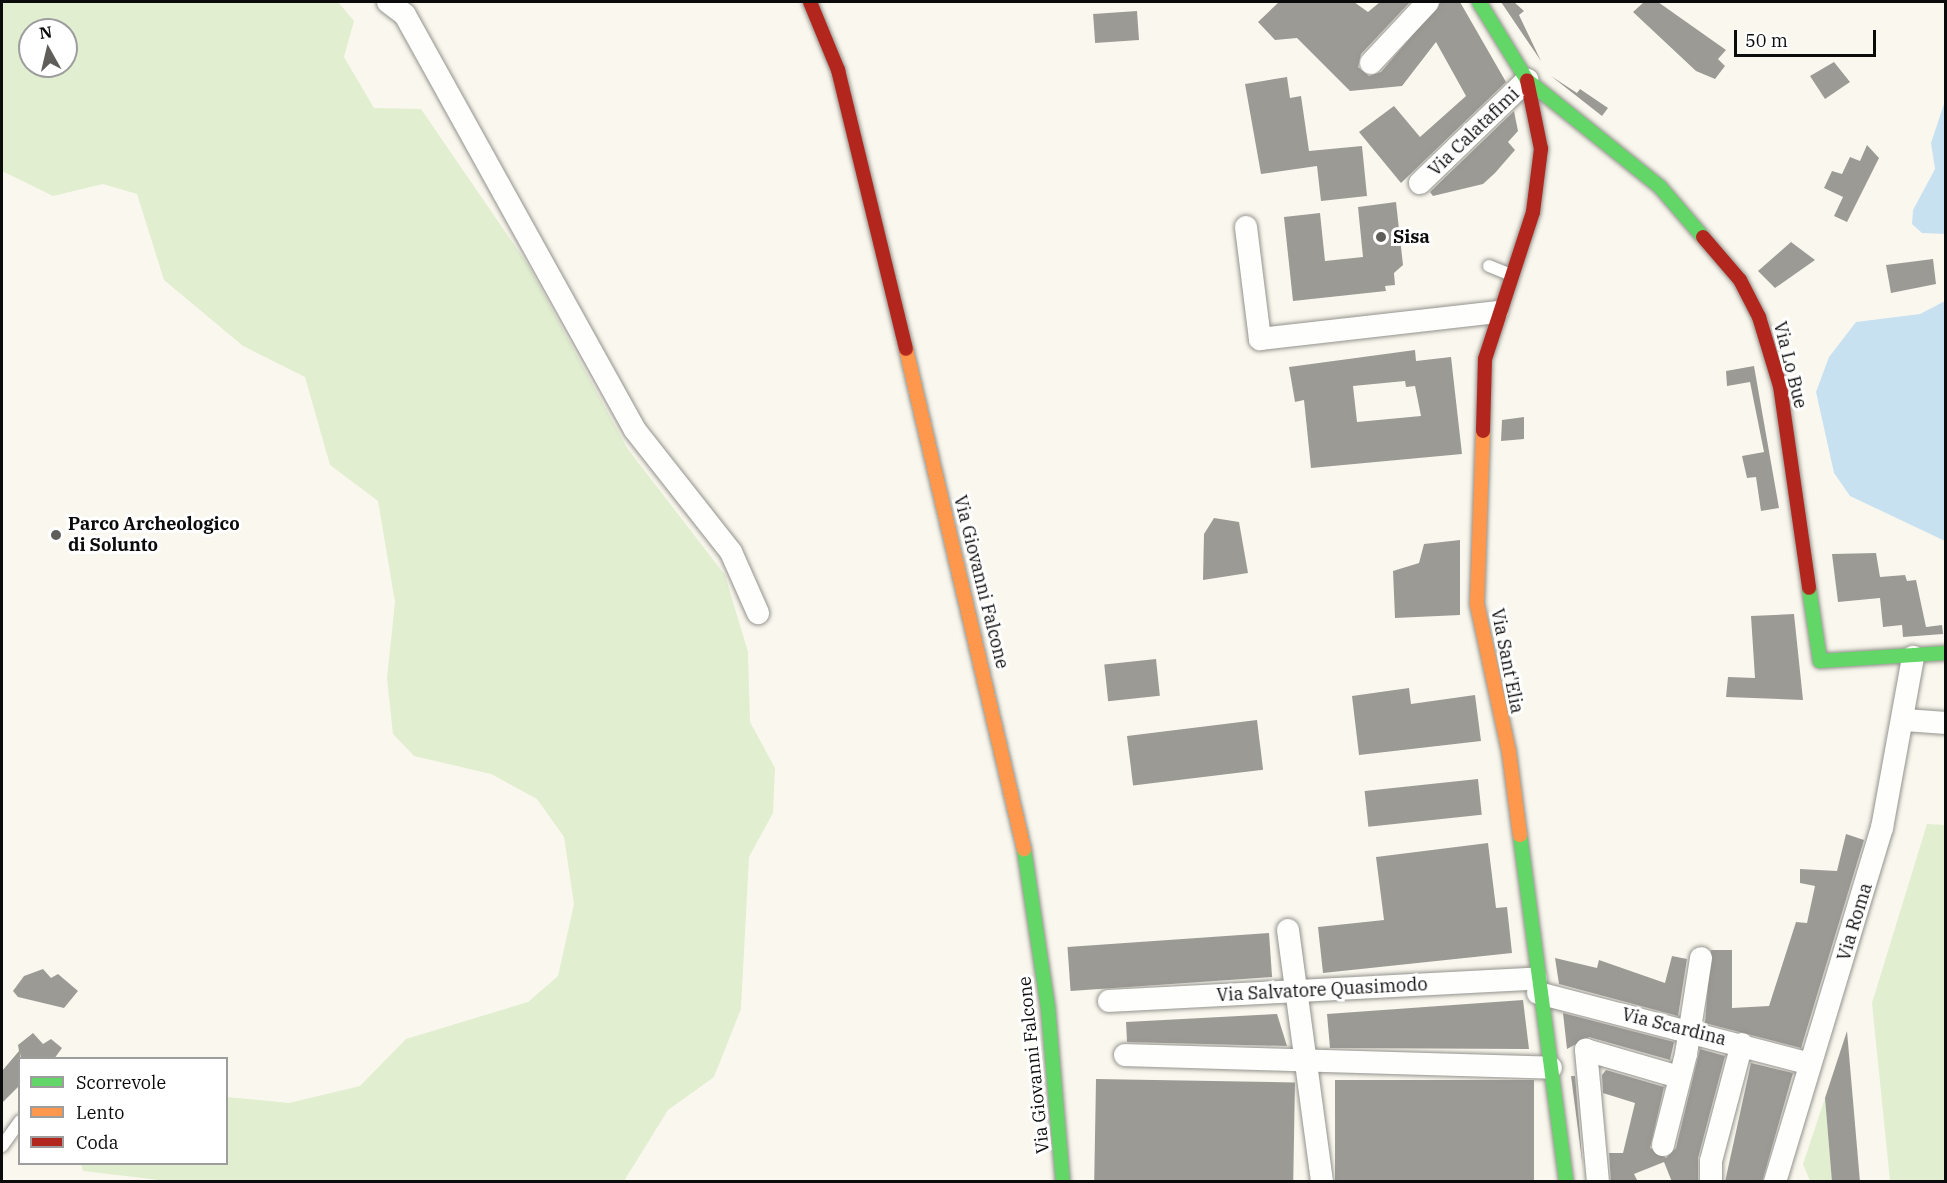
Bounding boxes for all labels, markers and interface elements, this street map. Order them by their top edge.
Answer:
north arrow [18,18,78,78]
scale bar [1737,18,1880,56]
text: N [38,21,53,43]
text: 50 m [1745,29,1788,52]
street label: Via Calatafimi [1424,83,1524,181]
place label: Sisa [1393,226,1430,248]
marker: Sisa [1374,230,1388,244]
street label: Via Lo Bue [1769,319,1811,411]
street label: Via Giovanni Falcone [949,493,1013,671]
place label: Parco Archeologico di Solunto [68,514,240,556]
marker: Parco Archeologico di Solunto [49,528,63,542]
street label: Via Sant'Elia [1486,607,1528,715]
street label: Via Roma [1833,880,1877,964]
street label: Via Salvatore Quasimodo [1216,974,1428,1006]
street label: Via Giovanni Falcone [1014,975,1054,1155]
street label: Via Scardina [1620,1004,1728,1050]
legend [18,1057,228,1165]
text: Scorrevole [76,1071,166,1094]
text: Lento [76,1101,124,1124]
text: Coda [76,1131,119,1154]

